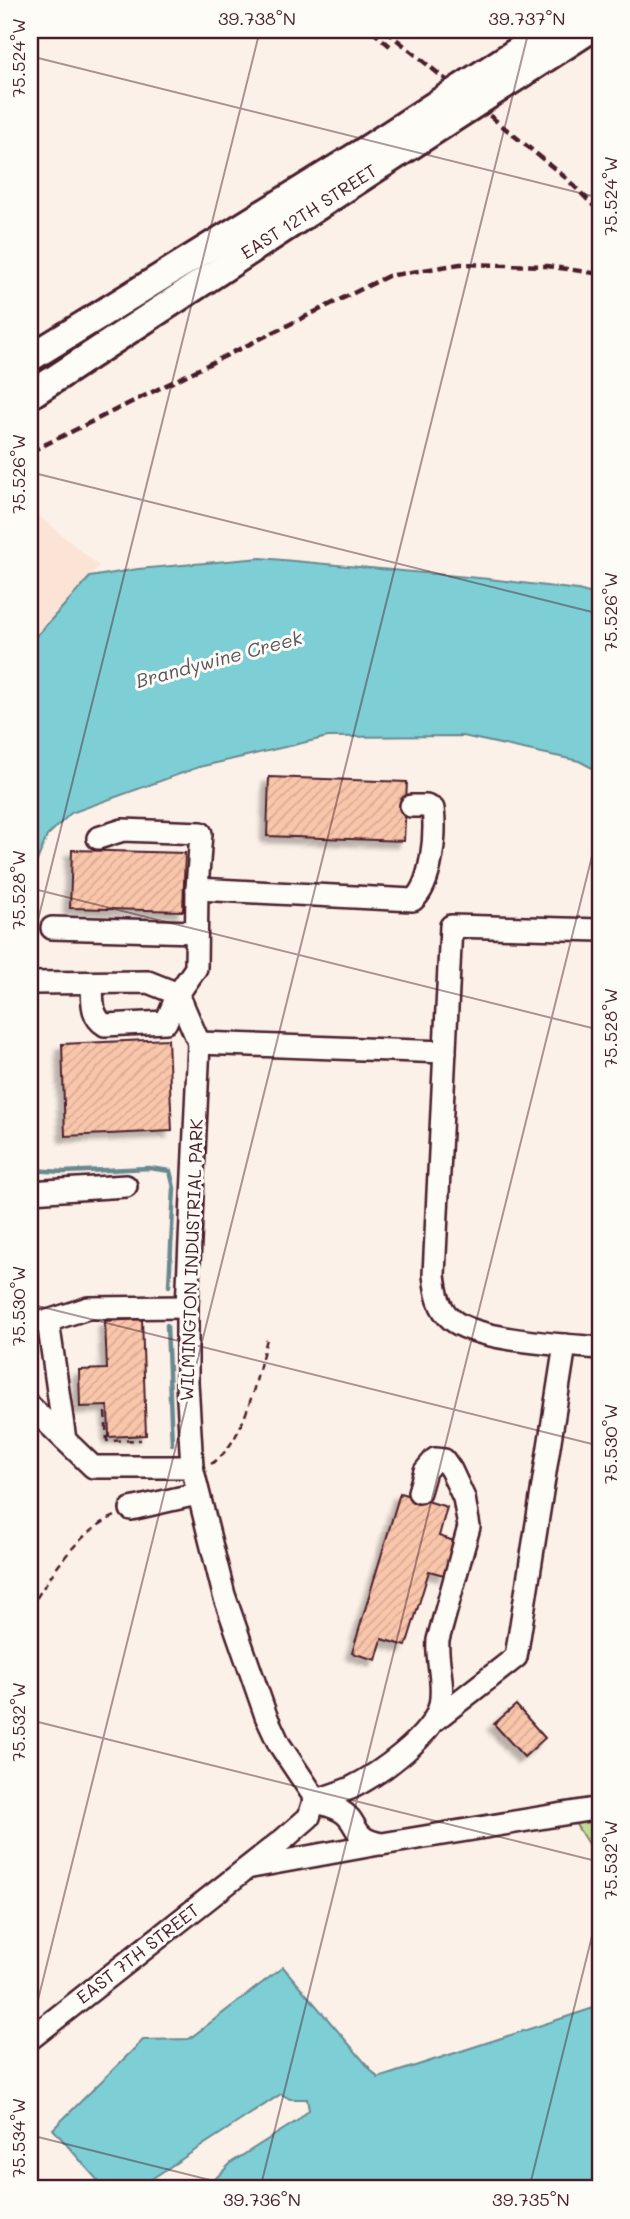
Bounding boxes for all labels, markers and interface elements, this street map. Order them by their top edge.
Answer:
text: 39.738°N [218,6,296,30]
text: 39.737°N [488,6,566,30]
text: 75.524°W [6,18,30,98]
text: 75.524°W [598,156,622,236]
street label: EAST 12TH STREET [236,158,381,264]
text: 75.526°W [6,434,30,514]
text: 75.526°W [598,572,622,652]
water label: Brandywine Creek [133,624,306,693]
text: 75.528°W [6,850,30,930]
text: 75.528°W [598,988,622,1068]
street label: WILMINGTON INDUSTRIAL PARK [174,1118,208,1402]
text: 75.530°W [6,1266,30,1346]
text: 75.530°W [598,1404,622,1484]
text: 75.532°W [6,1682,30,1762]
text: 75.532°W [598,1820,622,1900]
street label: EAST 7TH STREET [71,1898,204,2009]
text: 75.534°W [6,2098,30,2178]
text: 39.736°N [223,2187,301,2211]
text: 39.735°N [492,2187,570,2211]

